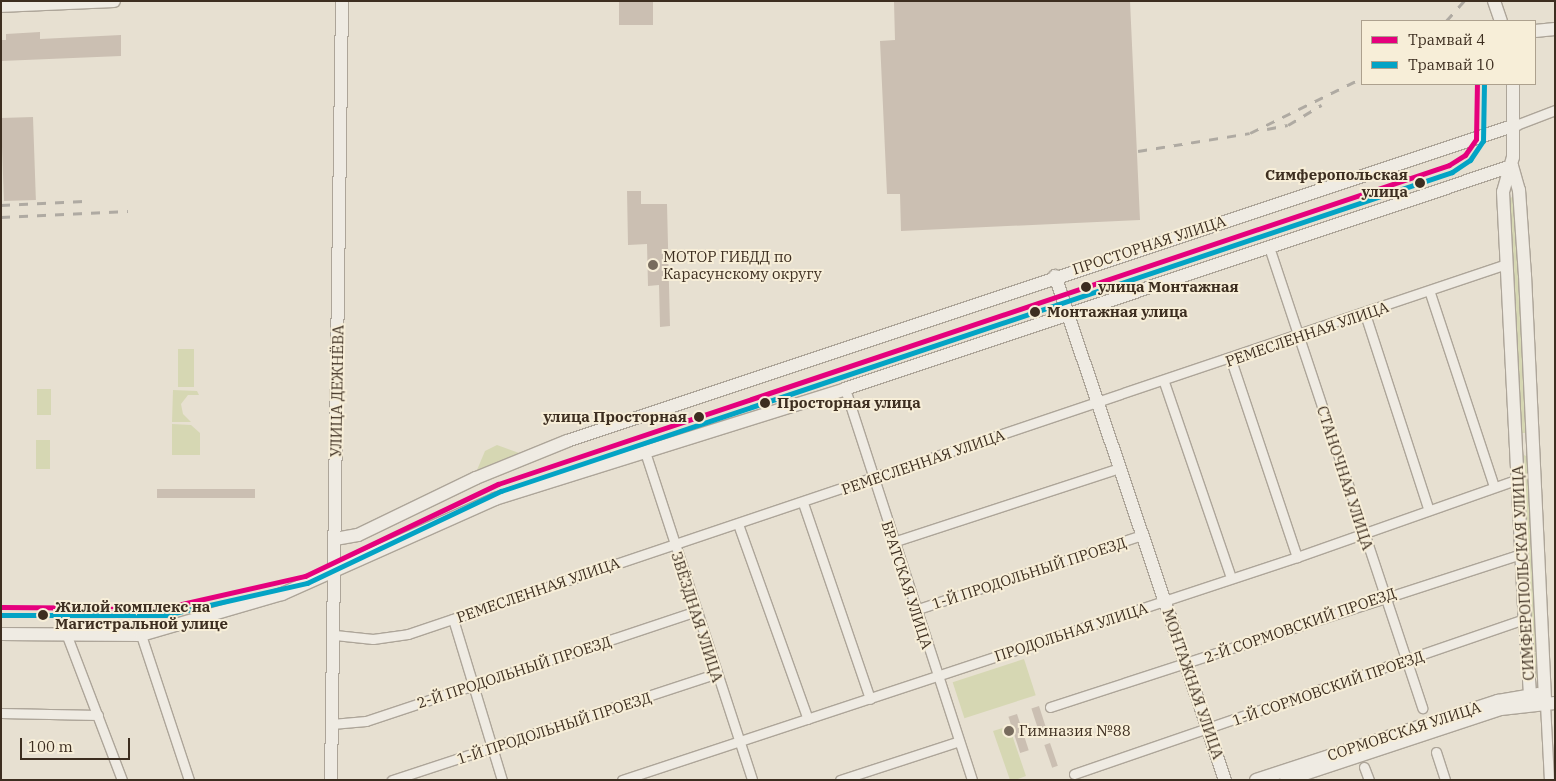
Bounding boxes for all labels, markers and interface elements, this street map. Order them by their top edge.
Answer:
legend [1361,20,1536,85]
text: Трамвай 4 [1408,30,1485,49]
text: Трамвай 10 [1408,55,1494,74]
place label: Симферопольская улица [1265,165,1408,200]
marker: Симферопольская улица [1412,175,1428,191]
street label: ПРОСТОРНАЯ УЛИЦА [1070,212,1228,278]
place label: МОТОР ГИБДД по Карасунскому округу [663,247,822,282]
marker: МОТОР ГИБДД по Карасунскому округу [647,259,659,271]
place label: улица Монтажная [1098,278,1239,296]
marker: улица Монтажная [1078,279,1094,295]
street label: РЕМЕСЛЕННАЯ УЛИЦА [1223,298,1391,370]
place label: Монтажная улица [1047,303,1188,321]
marker: Монтажная улица [1027,304,1043,320]
street label: УЛИЦА ДЕЖНЁВА [327,325,347,457]
place label: Просторная улица [777,394,921,412]
marker: Просторная улица [757,395,773,411]
street label: СТАНОЧНАЯ УЛИЦА [1313,404,1377,552]
place label: улица Просторная [543,408,687,426]
marker: улица Просторная [691,409,707,425]
street label: РЕМЕСЛЕННАЯ УЛИЦА [839,426,1007,498]
street label: СИМФЕРОПОЛЬСКАЯ УЛИЦА [1508,465,1538,681]
street label: БРАТСКАЯ УЛИЦА [878,519,936,651]
street label: 1-Й ПРОДОЛЬНЫЙ ПРОЕЗД [930,533,1128,613]
street label: ЗВЁЗДНАЯ УЛИЦА [667,549,727,685]
street label: РЕМЕСЛЕННАЯ УЛИЦА [454,554,622,626]
street label: 2-Й СОРМОВСКИЙ ПРОЕЗД [1202,584,1398,666]
place label: Жилой комплекс на Магистральной улице [55,597,228,632]
street label: ПРОДОЛЬНАЯ УЛИЦА [992,599,1150,665]
street label: МОНТАЖНАЯ УЛИЦА [1159,606,1227,762]
marker: Жилой комплекс на Магистральной улице [35,607,51,623]
street label: 2-Й ПРОДОЛЬНЫЙ ПРОЕЗД [415,632,613,712]
street label: 1-Й СОРМОВСКИЙ ПРОЕЗД [1230,647,1426,729]
street label: 1-Й ПРОДОЛЬНЫЙ ПРОЕЗД [455,688,653,768]
street label: СОРМОВСКАЯ УЛИЦА [1325,698,1483,764]
place label: Гимназия №88 [1019,722,1131,740]
marker: Гимназия №88 [1003,725,1015,737]
scale bar [22,728,132,760]
text: 100 m [28,737,73,756]

